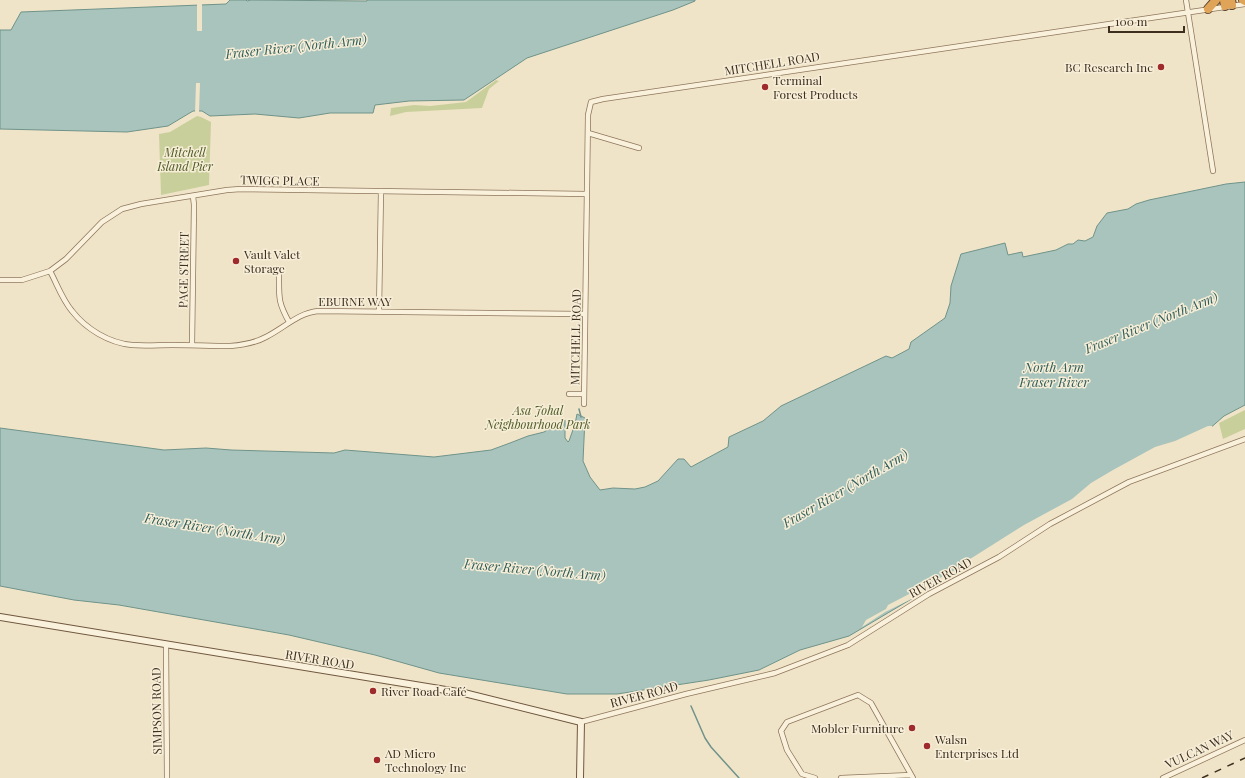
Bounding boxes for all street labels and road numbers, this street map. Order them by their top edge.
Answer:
street label: MITCHELL ROAD [723,48,821,78]
street label: TWIGG PLACE [240,171,320,189]
street label: PAGE STREET [174,231,192,308]
street label: MITCHELL ROAD [566,288,584,385]
street label: EBURNE WAY [318,293,393,309]
street label: RIVER ROAD [906,553,975,601]
street label: RIVER ROAD [284,646,356,672]
street label: SIMPSON ROAD [147,667,165,755]
street label: RIVER ROAD [608,677,680,711]
street label: VULCAN WAY [1161,726,1237,772]

